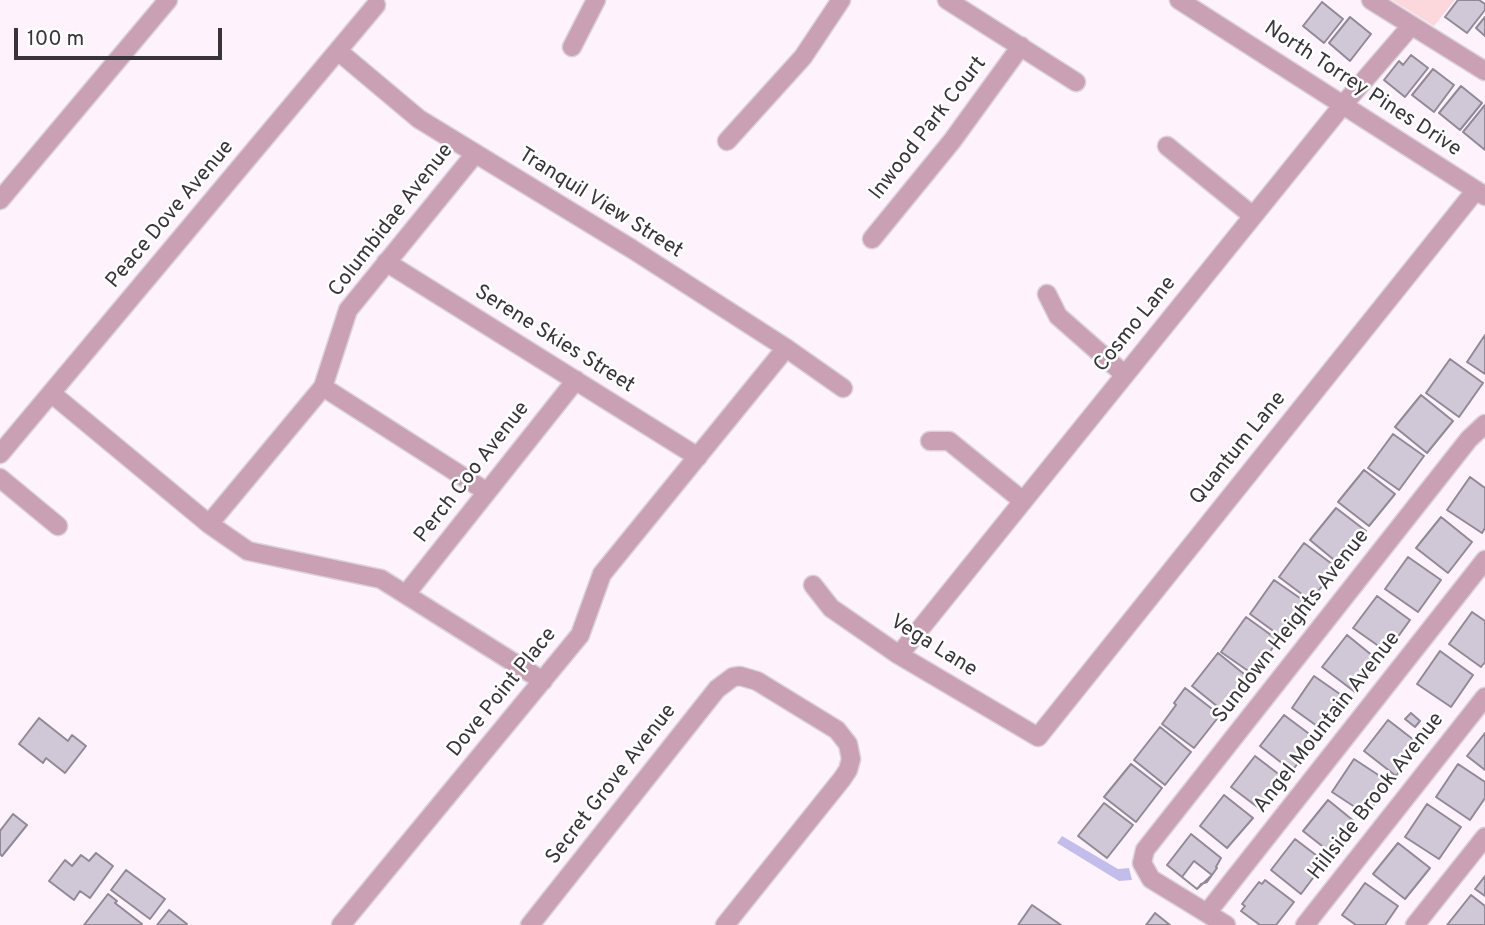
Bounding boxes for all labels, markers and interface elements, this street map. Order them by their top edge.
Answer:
scale bar [18,14,226,58]
street label: North Torrey Pines Drive [1259,17,1465,163]
text: 100 m [27,26,84,53]
street label: Inwood Park Court [865,52,993,206]
street label: Peace Dove Avenue [102,136,240,294]
street label: Columbidae Avenue [324,139,460,303]
street label: Tranquil View Street [513,143,687,265]
street label: Cosmo Lane [1090,272,1182,378]
street label: Serene Skies Street [469,281,639,399]
street label: Quantum Lane [1186,387,1292,511]
street label: Perch Coo Avenue [410,397,536,549]
street label: Sundown Heights Avenue [1208,525,1376,729]
street label: Vega Lane [885,610,981,684]
street label: Dove Point Place [443,623,563,763]
street label: Angel Mountain Avenue [1249,627,1407,819]
street label: Secret Grove Avenue [541,700,683,870]
street label: Hillside Brook Avenue [1304,708,1450,886]

